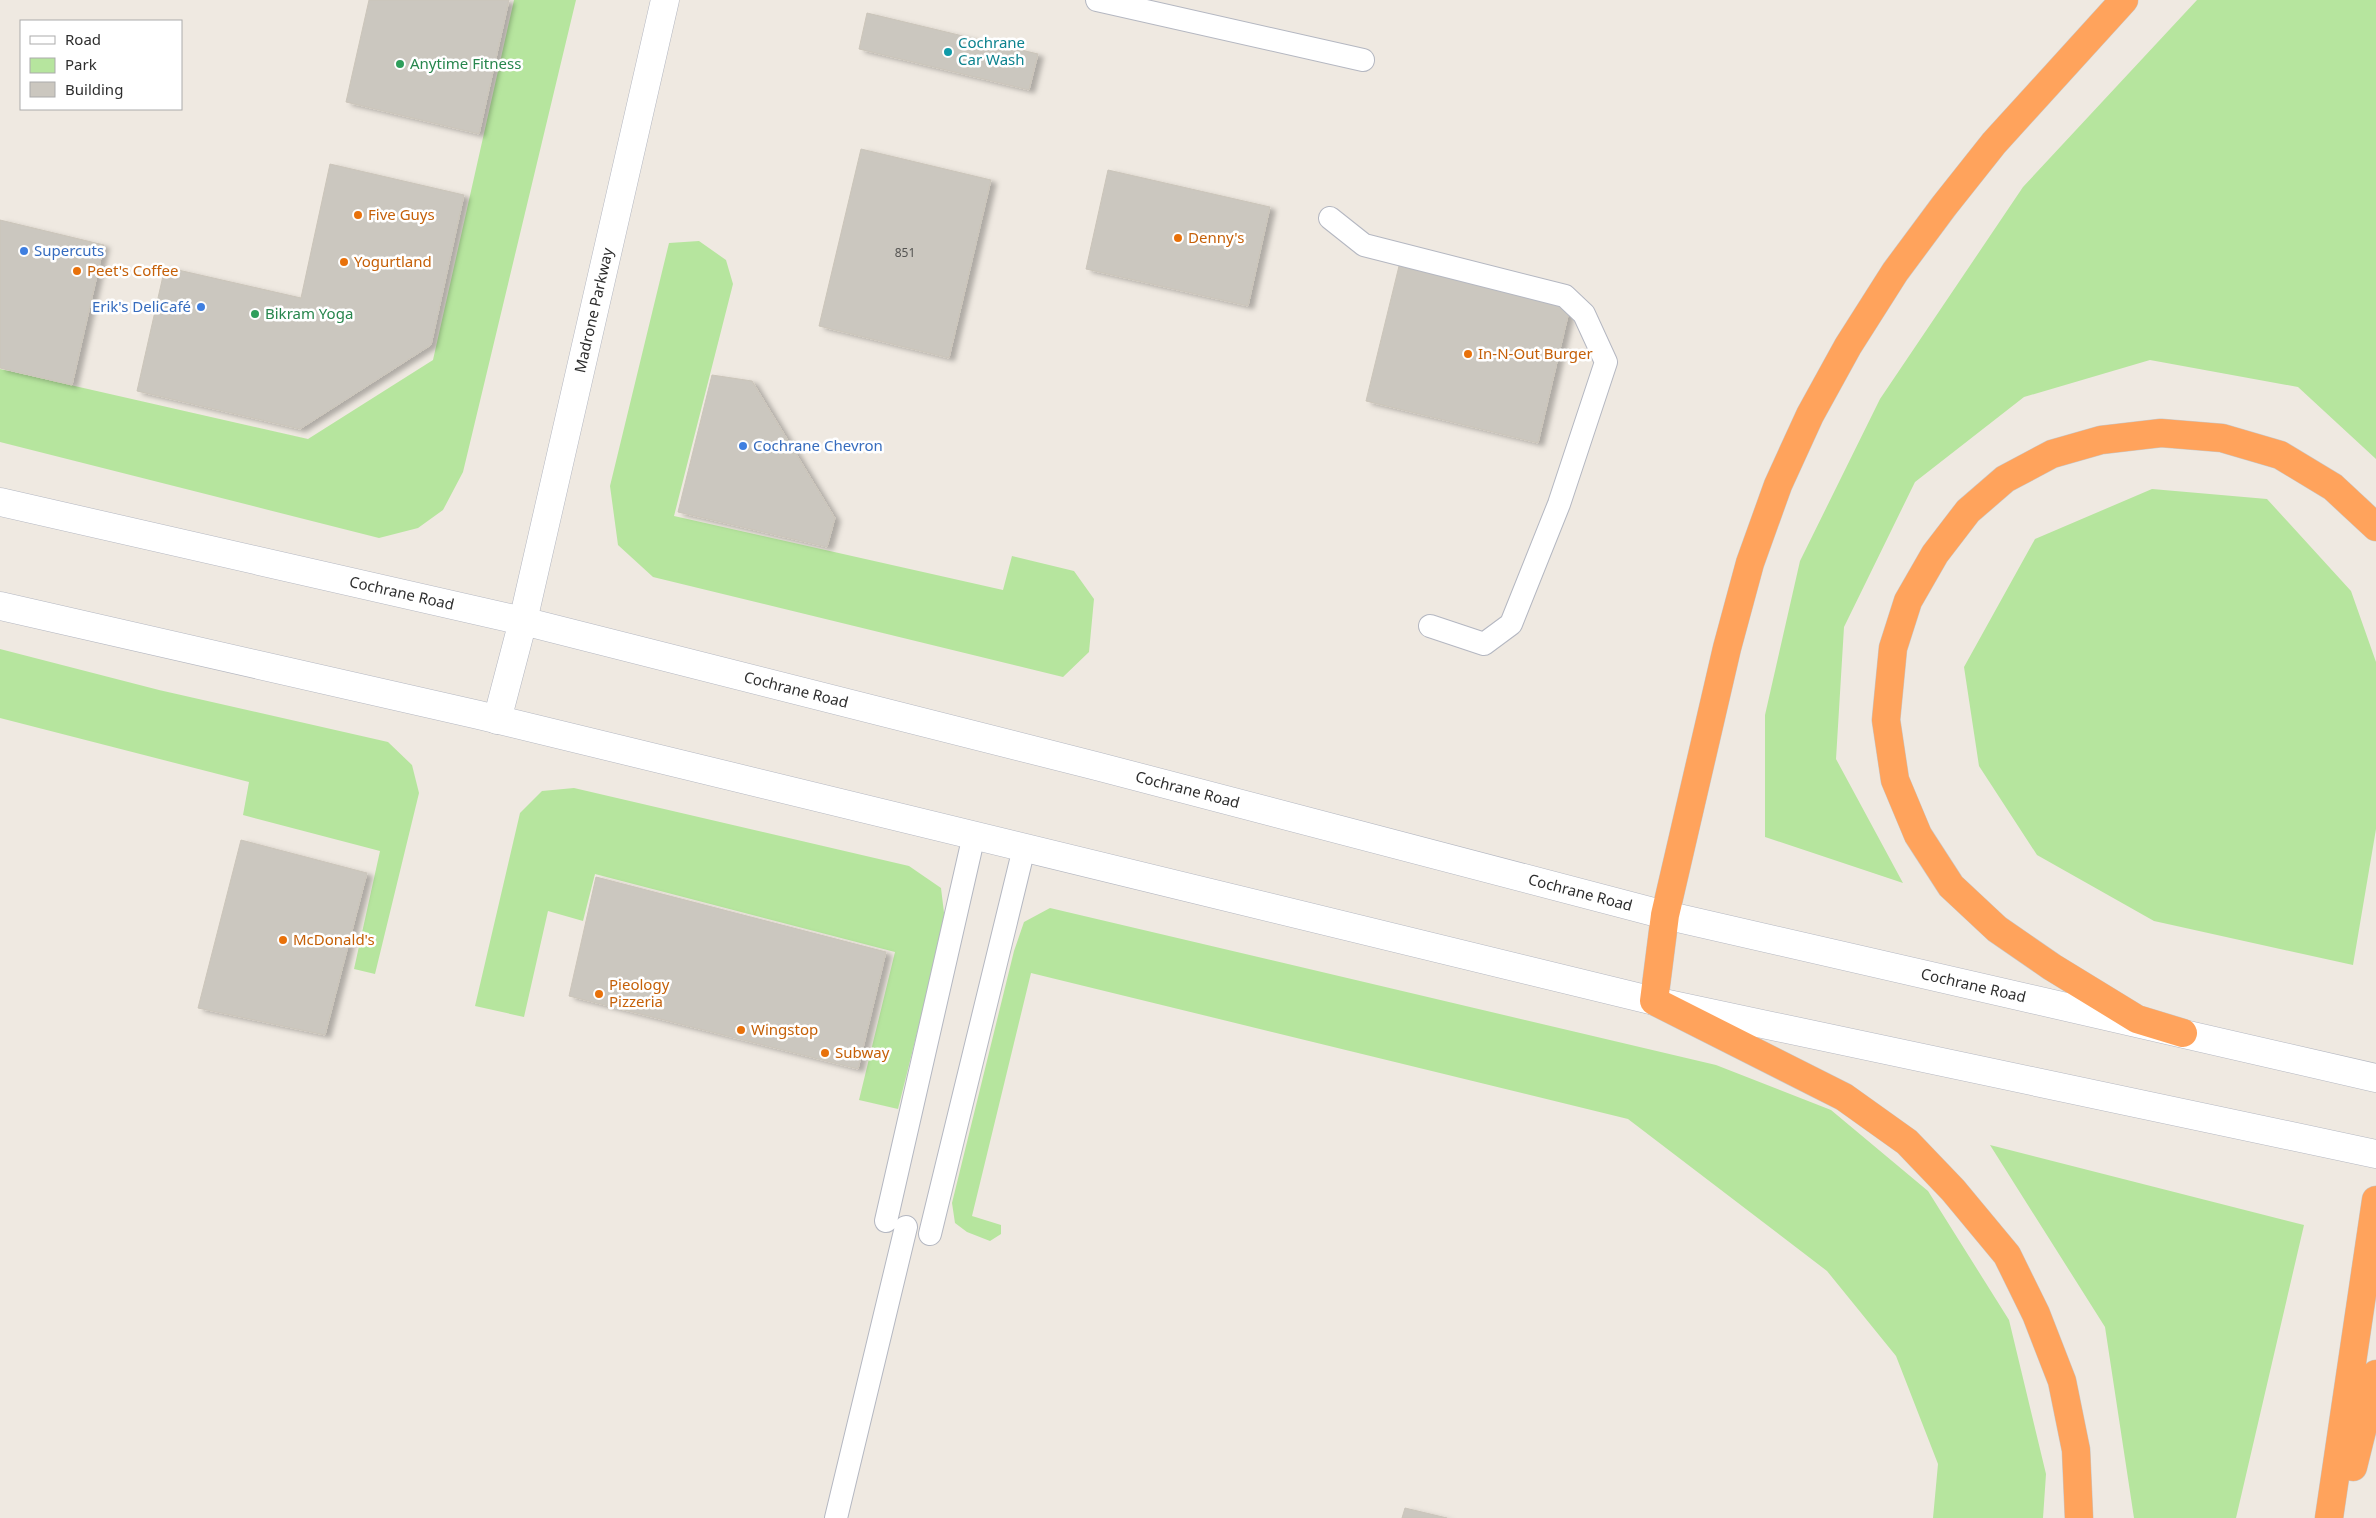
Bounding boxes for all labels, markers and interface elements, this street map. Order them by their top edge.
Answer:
legend [20,20,182,110]
text: Road [65,29,101,49]
place label: Cochrane Car Wash [958,32,1025,69]
marker: Cochrane Car Wash [942,46,954,58]
place label: Anytime Fitness [410,53,521,73]
text: Park [65,54,97,74]
marker: Anytime Fitness [394,58,406,70]
text: Building [65,79,123,99]
place label: Five Guys [368,204,435,224]
marker: Five Guys [352,209,364,221]
place label: Denny's [1188,227,1244,247]
marker: Denny's [1172,232,1184,244]
place label: Supercuts [34,240,104,260]
house number: 851 [895,244,915,261]
marker: Supercuts [18,245,30,257]
street label: Madrone Parkway [569,245,617,375]
place label: Yogurtland [354,251,432,271]
marker: Yogurtland [338,256,350,268]
place label: Peet's Coffee [87,260,179,280]
marker: Peet's Coffee [71,265,83,277]
place label: Erik's DeliCafé [92,296,191,316]
marker: Erik's DeliCafé [195,301,207,313]
place label: Bikram Yoga [265,303,353,323]
marker: Bikram Yoga [249,308,261,320]
place label: In-N-Out Burger [1478,343,1593,363]
marker: In-N-Out Burger [1462,348,1474,360]
place label: Cochrane Chevron [753,435,883,455]
marker: Cochrane Chevron [737,440,749,452]
street label: Cochrane Road [348,571,456,614]
street label: Cochrane Road [742,666,851,712]
street label: Cochrane Road [1133,766,1242,812]
street label: Cochrane Road [1526,869,1635,915]
place label: McDonald's [293,929,375,949]
marker: McDonald's [277,934,289,946]
street label: Cochrane Road [1919,963,2028,1006]
place label: Pieology Pizzeria [609,974,670,1011]
marker: Pieology Pizzeria [593,988,605,1000]
place label: Wingstop [751,1019,818,1039]
marker: Wingstop [735,1024,747,1036]
place label: Subway [835,1042,890,1062]
marker: Subway [819,1047,831,1059]

